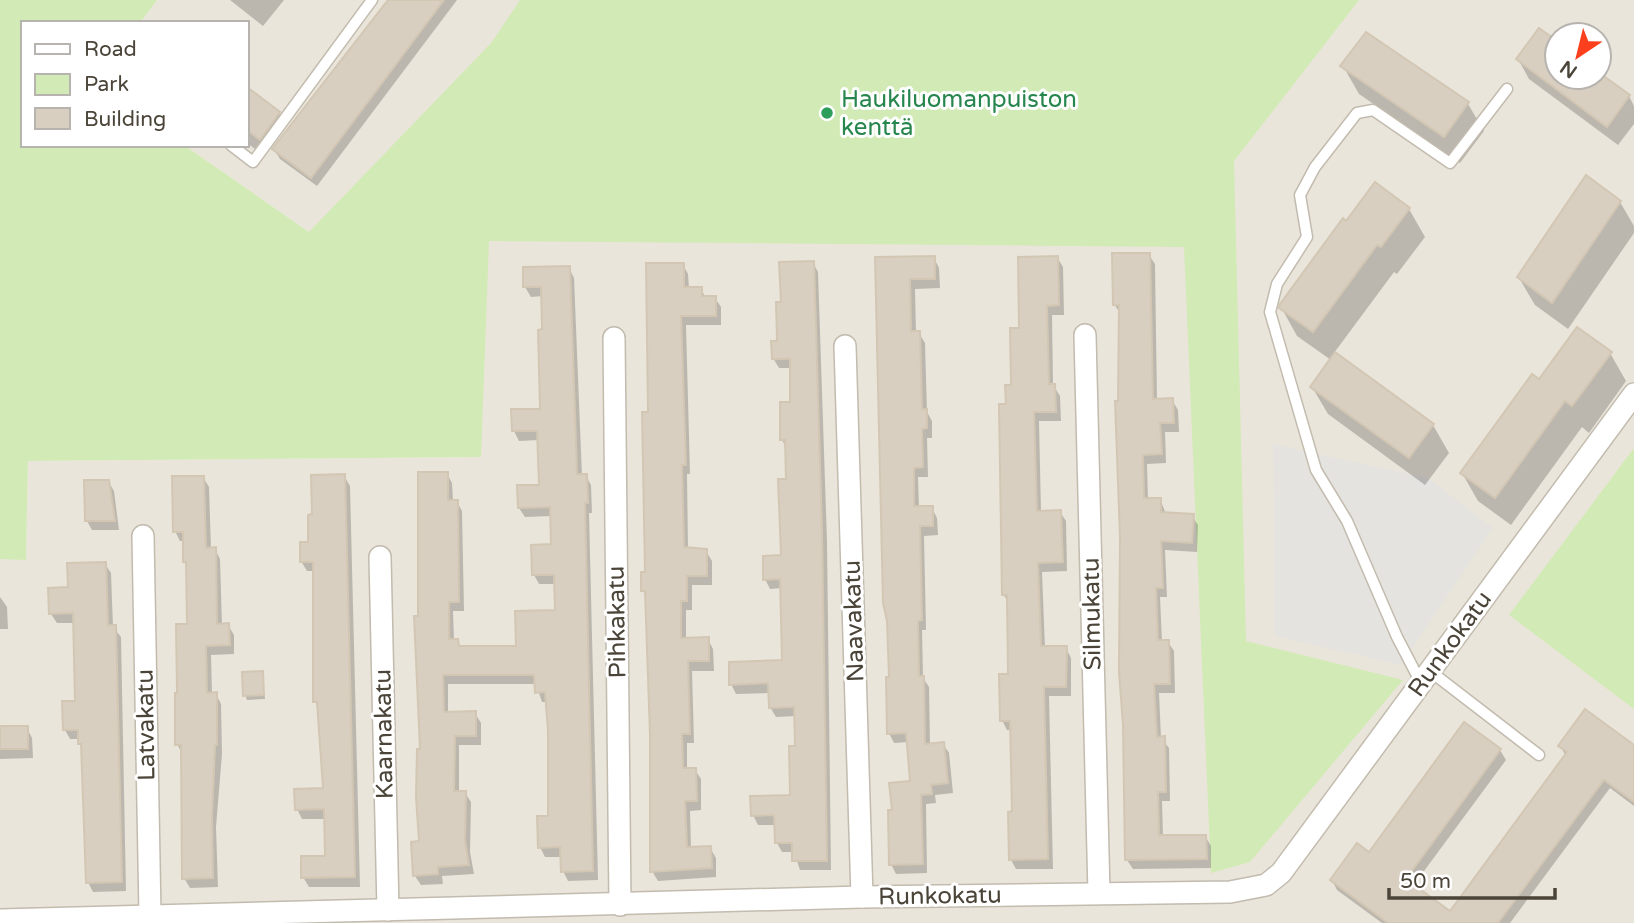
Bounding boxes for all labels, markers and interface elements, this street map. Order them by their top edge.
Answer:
legend [21,21,248,147]
north arrow [1543,21,1613,91]
text: Road [84,37,137,62]
text: N [1556,56,1581,82]
text: Park [84,72,129,97]
place label: Haukiluomanpuiston kenttä [841,85,1077,142]
marker: Haukiluomanpuiston kenttä [819,105,835,121]
text: Building [84,107,166,132]
street label: Silmukatu [1077,557,1107,671]
street label: Naavakatu [837,560,871,682]
street label: Pihkakatu [602,565,632,679]
street label: Runkokatu [1402,585,1498,703]
street label: Latvakatu [131,669,161,781]
street label: Kaarnakatu [368,669,400,799]
scale bar [1389,856,1555,900]
text: 50 m [1400,869,1451,894]
street label: Runkokatu [878,880,1002,912]

